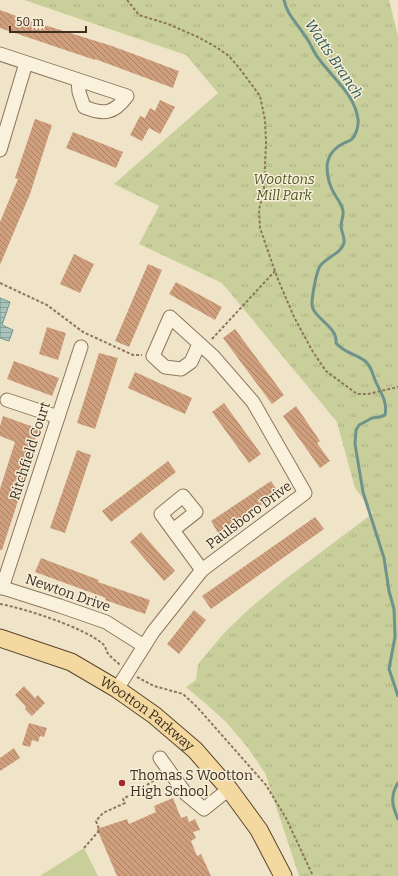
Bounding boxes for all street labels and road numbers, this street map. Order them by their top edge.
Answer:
street label: Ritchfield Court [6,400,54,502]
street label: Paulsboro Drive [203,477,295,553]
street label: Newton Drive [23,571,113,615]
street label: Wootton Parkway [97,672,198,755]

